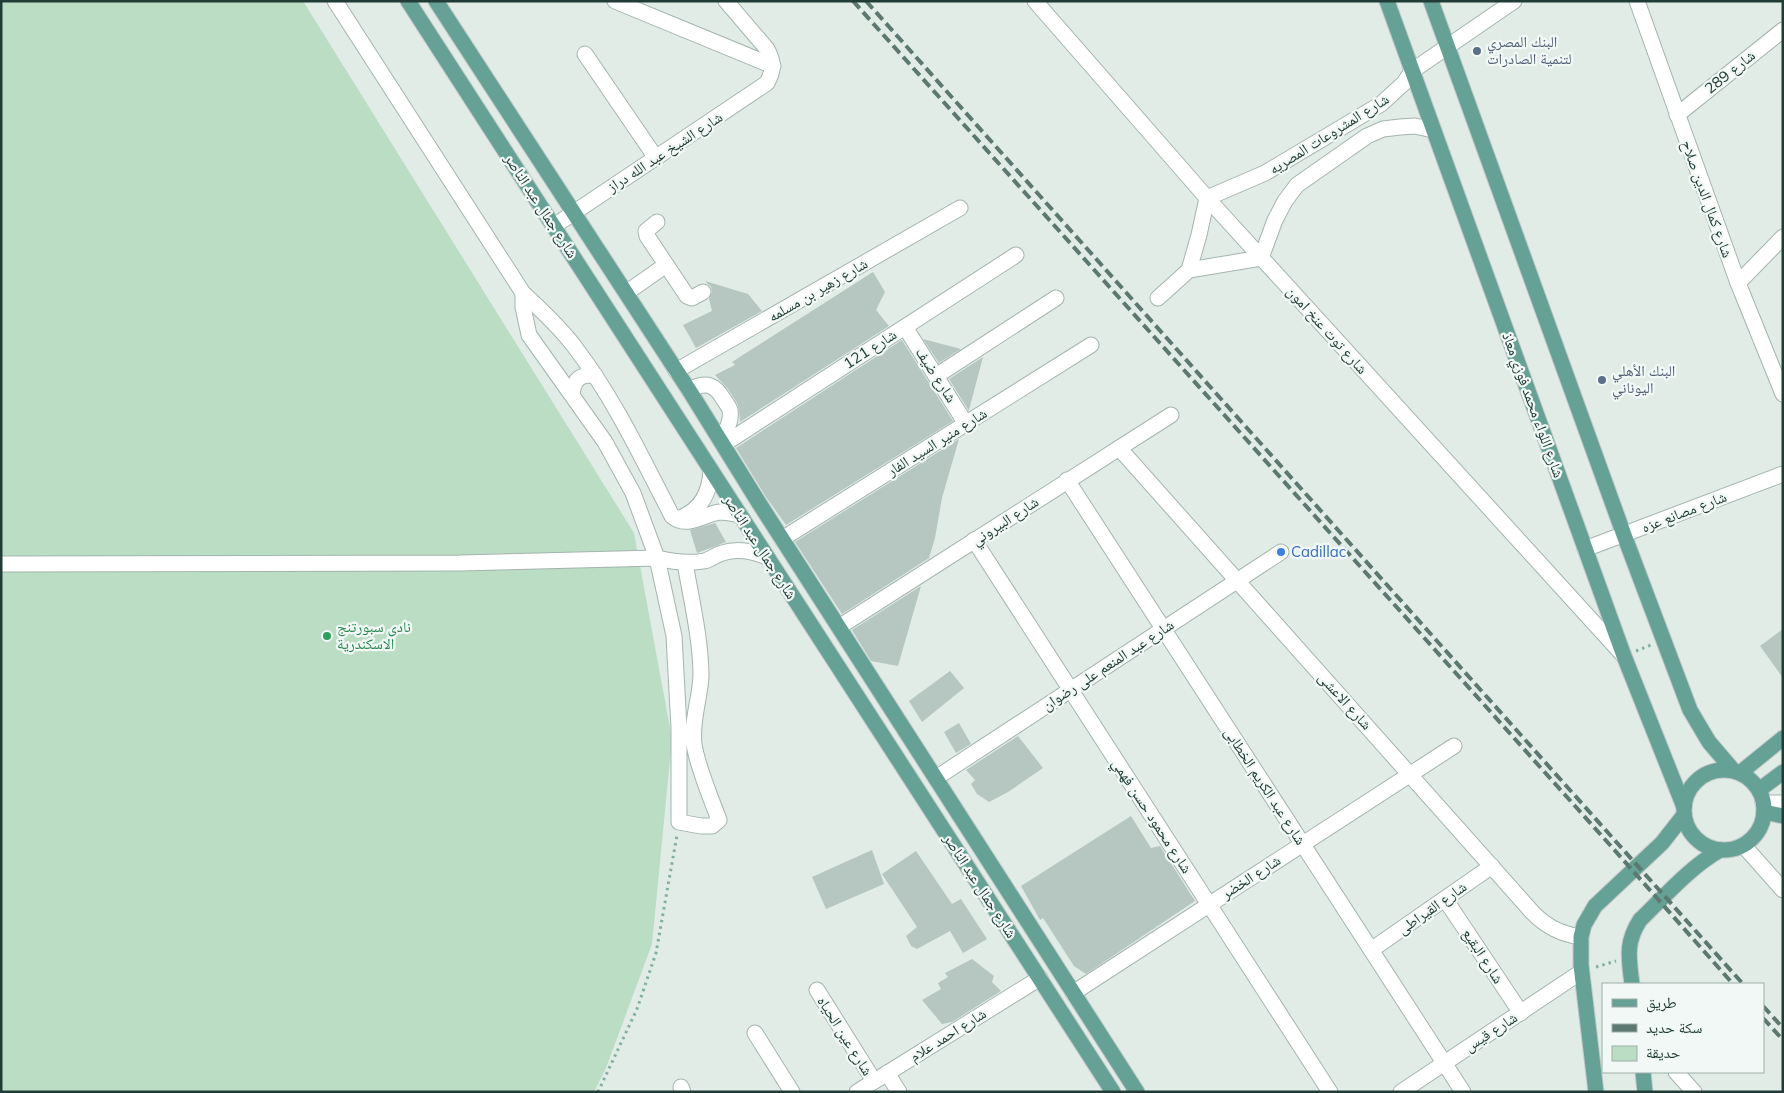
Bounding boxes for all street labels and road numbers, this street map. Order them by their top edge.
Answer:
street label: شارع 289 [1701,45,1759,98]
street label: شارع المشروعات المصريه [1265,89,1393,179]
street label: شارع الشيخ عبد الله دراز [603,107,727,197]
street label: شارع كمال الدين صلاح [1676,137,1738,261]
street label: شارع جمال عبد الناصر [499,149,582,262]
street label: شارع زهير بن مسلمه [765,253,871,327]
street label: شارع توت عنخ امون [1282,282,1372,378]
street label: شارع 121 [840,324,900,374]
street label: شارع اللواء محمد فوزي معاذ [1496,330,1569,481]
street label: شارع ضيف [911,344,961,406]
street label: شارع منير السيد الفار [882,403,991,481]
street label: شارع مصانع عزه [1639,487,1730,537]
street label: شارع جمال عبد الناصر [718,490,801,603]
street label: شارع البيروني [967,492,1044,552]
street label: شارع عبد المنعم على رضوان [1038,615,1178,715]
street label: شارع الاعشى [1314,668,1376,734]
street label: شارع عبد الكريم الخطابى [1219,723,1311,849]
street label: شارع محمود حسن فهمي [1106,755,1197,878]
street label: شارع جمال عبد الناصر [938,829,1021,942]
street label: شارع الخضر [1217,850,1285,904]
street label: شارع القيراطى [1393,877,1471,939]
street label: شارع البقيع [1458,925,1508,988]
street label: شارع عين الحياه [813,992,877,1080]
street label: شارع احمد علام [906,1003,990,1066]
street label: شارع قيس [1461,1007,1521,1057]

